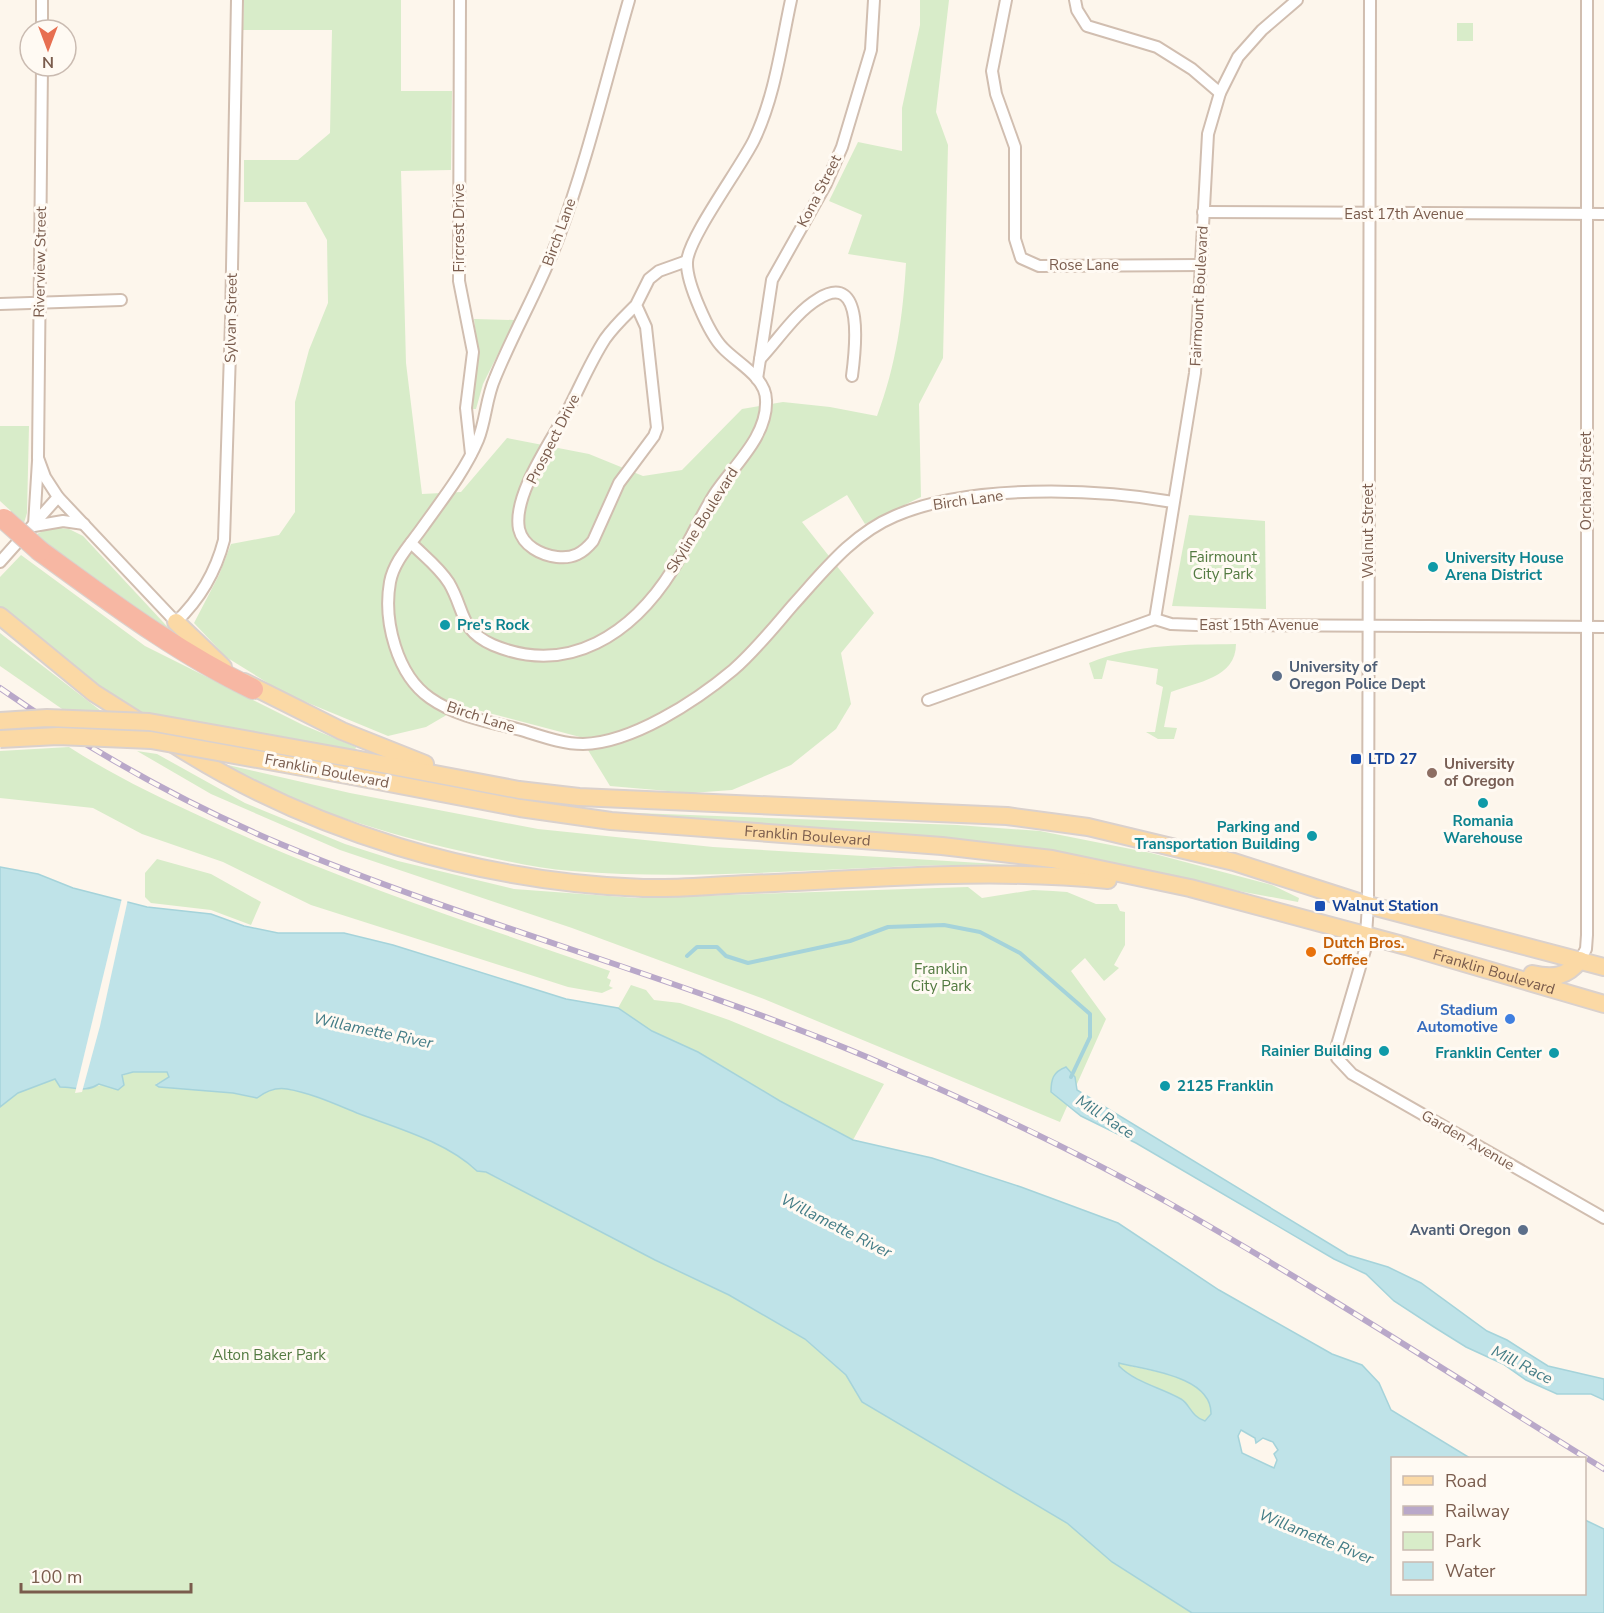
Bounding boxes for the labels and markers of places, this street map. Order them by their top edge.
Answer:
place label: University House Arena District [1445,548,1564,585]
marker: University House Arena District [1426,560,1440,574]
place label: Pre's Rock [457,615,530,635]
marker: Pre's Rock [438,618,452,632]
place label: University of Oregon Police Dept [1289,657,1425,694]
marker: University of Oregon Police Dept [1270,669,1284,683]
place label: LTD 27 [1368,749,1417,769]
marker: LTD 27 [1349,752,1363,766]
place label: University of Oregon [1444,754,1514,791]
marker: University of Oregon [1425,766,1439,780]
marker: Romania Warehouse [1476,796,1490,810]
place label: Romania Warehouse [1443,811,1523,848]
place label: Parking and Transportation Building [1135,817,1300,854]
marker: Parking and Transportation Building [1305,829,1319,843]
place label: Walnut Station [1332,896,1438,916]
marker: Walnut Station [1313,899,1327,913]
place label: Dutch Bros. Coffee [1323,933,1404,970]
marker: Dutch Bros. Coffee [1304,945,1318,959]
place label: Stadium Automotive [1417,1000,1498,1037]
marker: Stadium Automotive [1503,1012,1517,1026]
place label: Rainier Building [1261,1041,1372,1061]
place label: Franklin Center [1435,1043,1542,1063]
marker: Rainier Building [1377,1044,1391,1058]
marker: Franklin Center [1547,1046,1561,1060]
place label: 2125 Franklin [1177,1076,1274,1096]
marker: 2125 Franklin [1158,1079,1172,1093]
place label: Avanti Oregon [1410,1220,1511,1240]
marker: Avanti Oregon [1516,1223,1530,1237]

